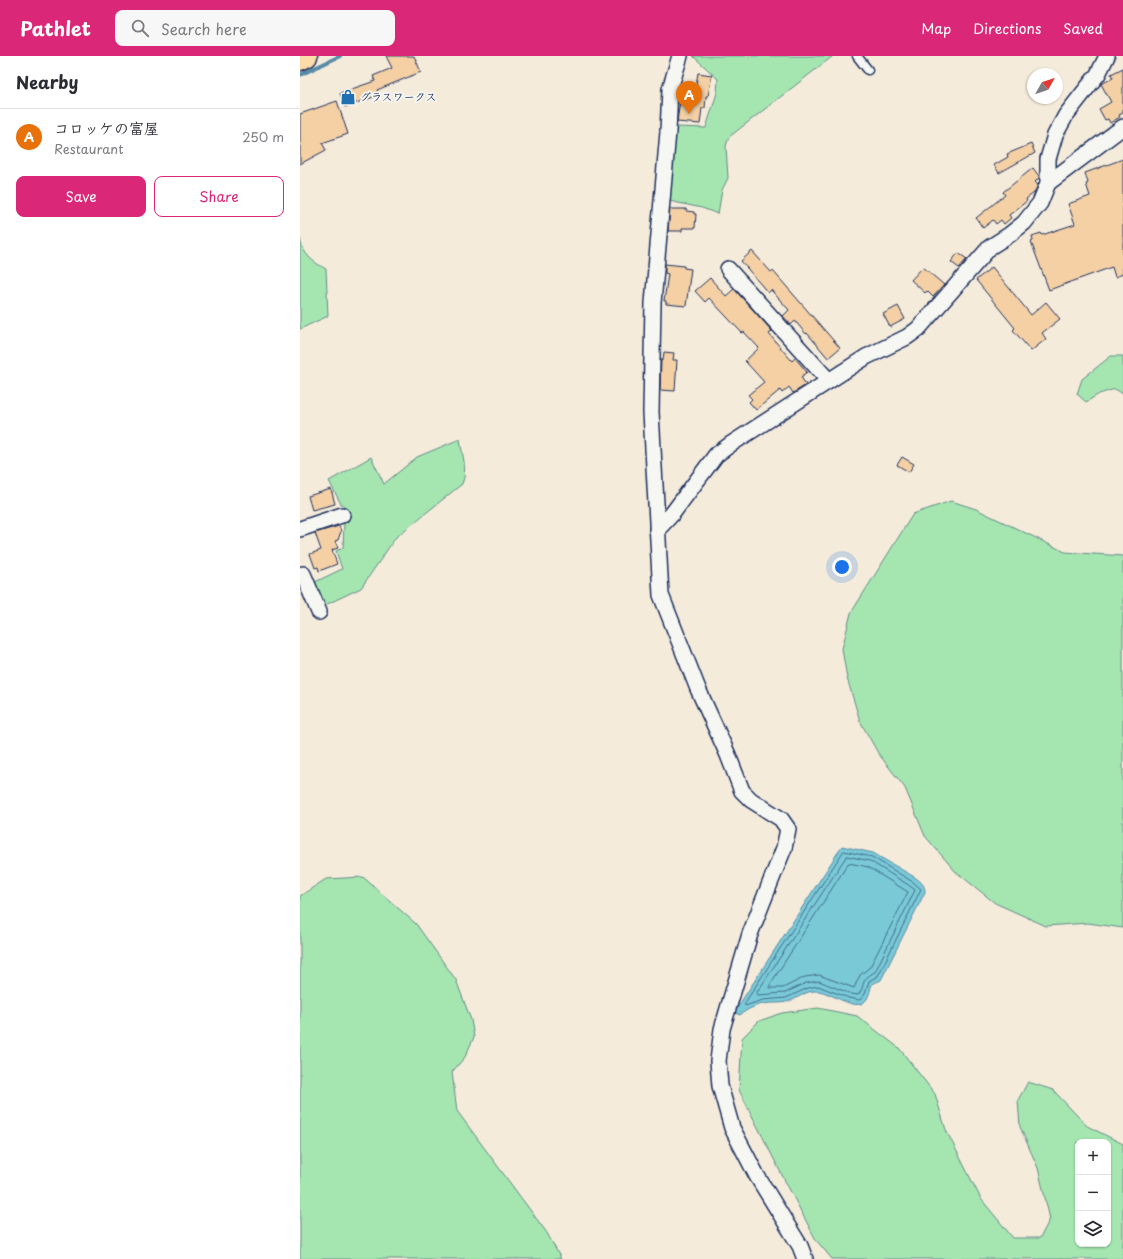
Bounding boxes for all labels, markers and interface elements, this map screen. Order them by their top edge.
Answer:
search box [115,10,395,46]
text: Pathlet [20,14,91,42]
icon: search [129,17,151,39]
text: Search here [161,17,247,40]
text: Map [921,18,951,39]
text: Directions [973,18,1041,39]
text: Saved [1063,18,1103,39]
north arrow [1027,68,1063,104]
text: Nearby [16,69,78,95]
pin: A [676,81,702,114]
shop icon: グラスワークス [339,88,357,106]
place label: グラスワークス [360,88,437,105]
text: コロッケの富屋 [54,116,159,139]
text: A [24,127,34,146]
text: 250 m [242,127,284,146]
text: Restaurant [54,139,124,158]
button: Save [16,176,146,217]
button: Share [154,176,284,217]
your location [832,557,852,577]
map controls [1075,1139,1111,1247]
button: + [1075,1139,1111,1175]
button: − [1075,1175,1111,1211]
button: layers [1075,1211,1111,1247]

